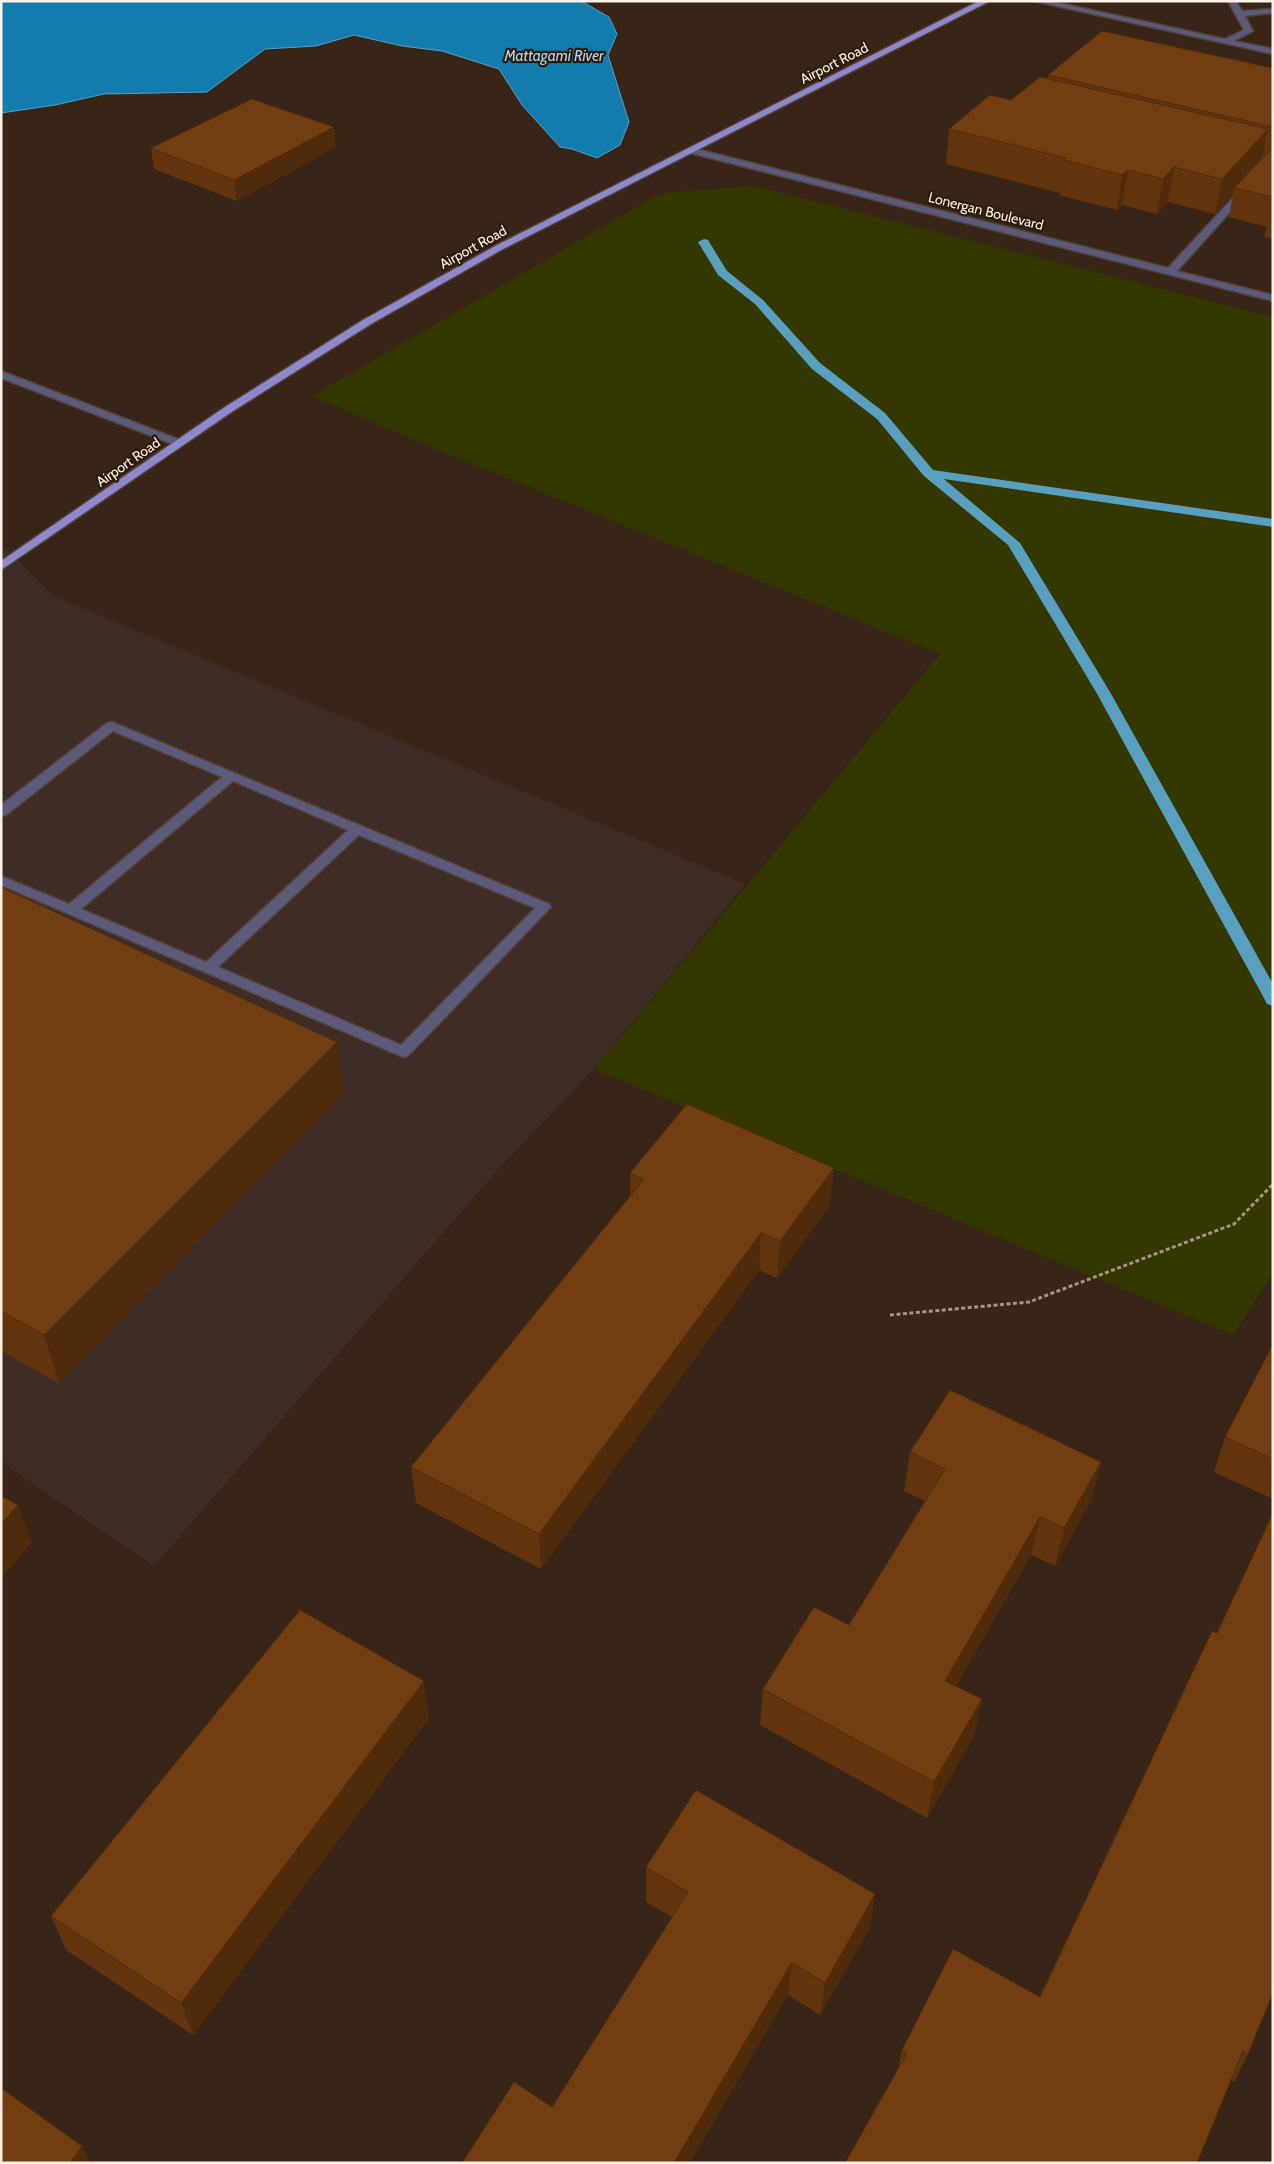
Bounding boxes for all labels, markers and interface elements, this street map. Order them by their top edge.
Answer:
street label: Airport Road [797,38,871,88]
water label: Mattagami River [503,47,605,65]
street label: Lonergan Boulevard [927,188,1045,234]
street label: Airport Road [436,221,510,273]
street label: Airport Road [92,433,164,491]

